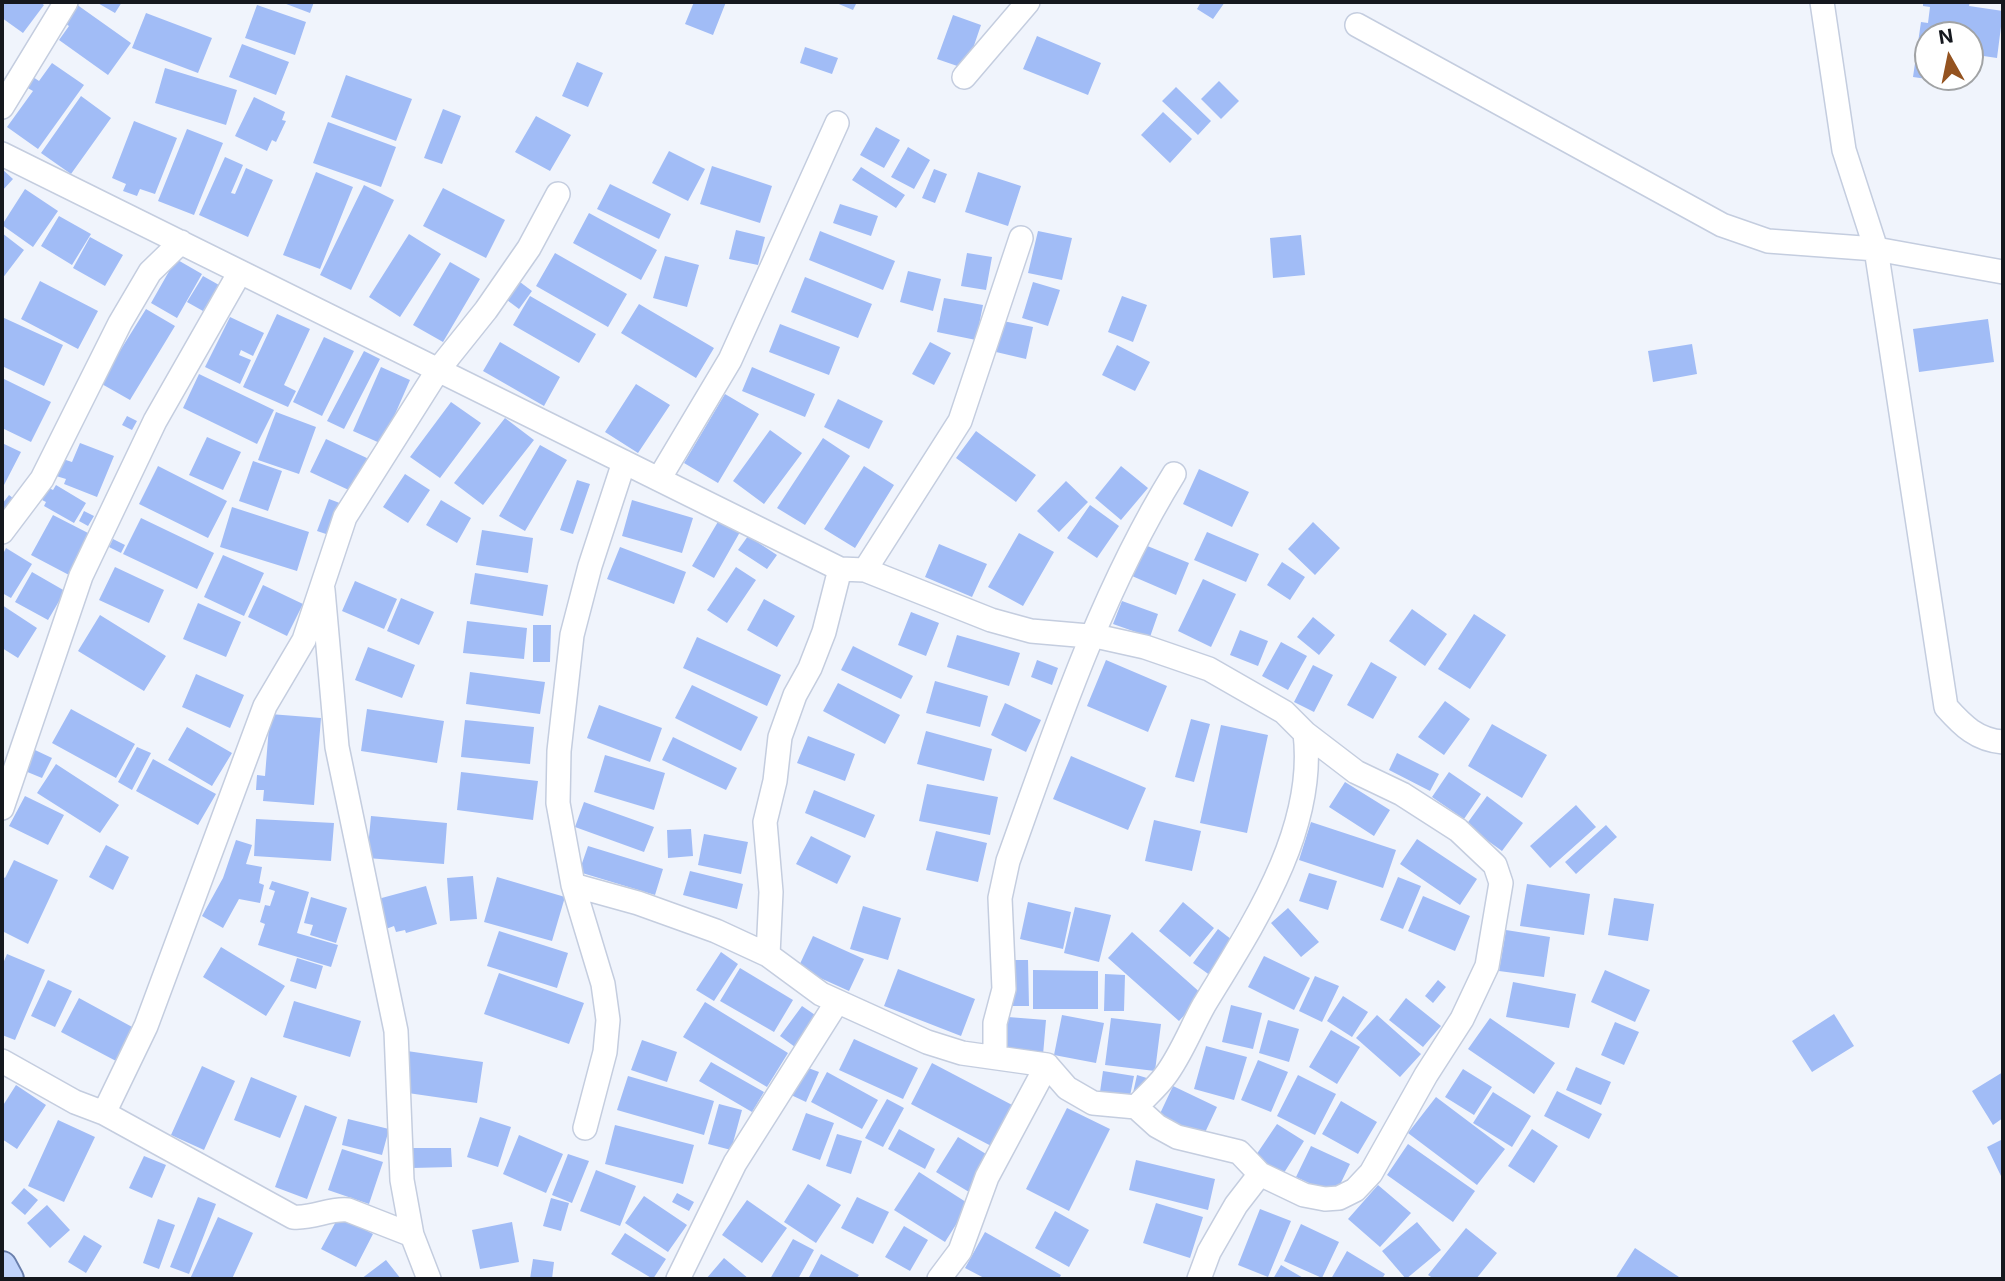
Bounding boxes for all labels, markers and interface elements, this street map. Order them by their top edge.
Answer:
north arrow [1914,21,1984,91]
text: N [1937,24,1955,49]

